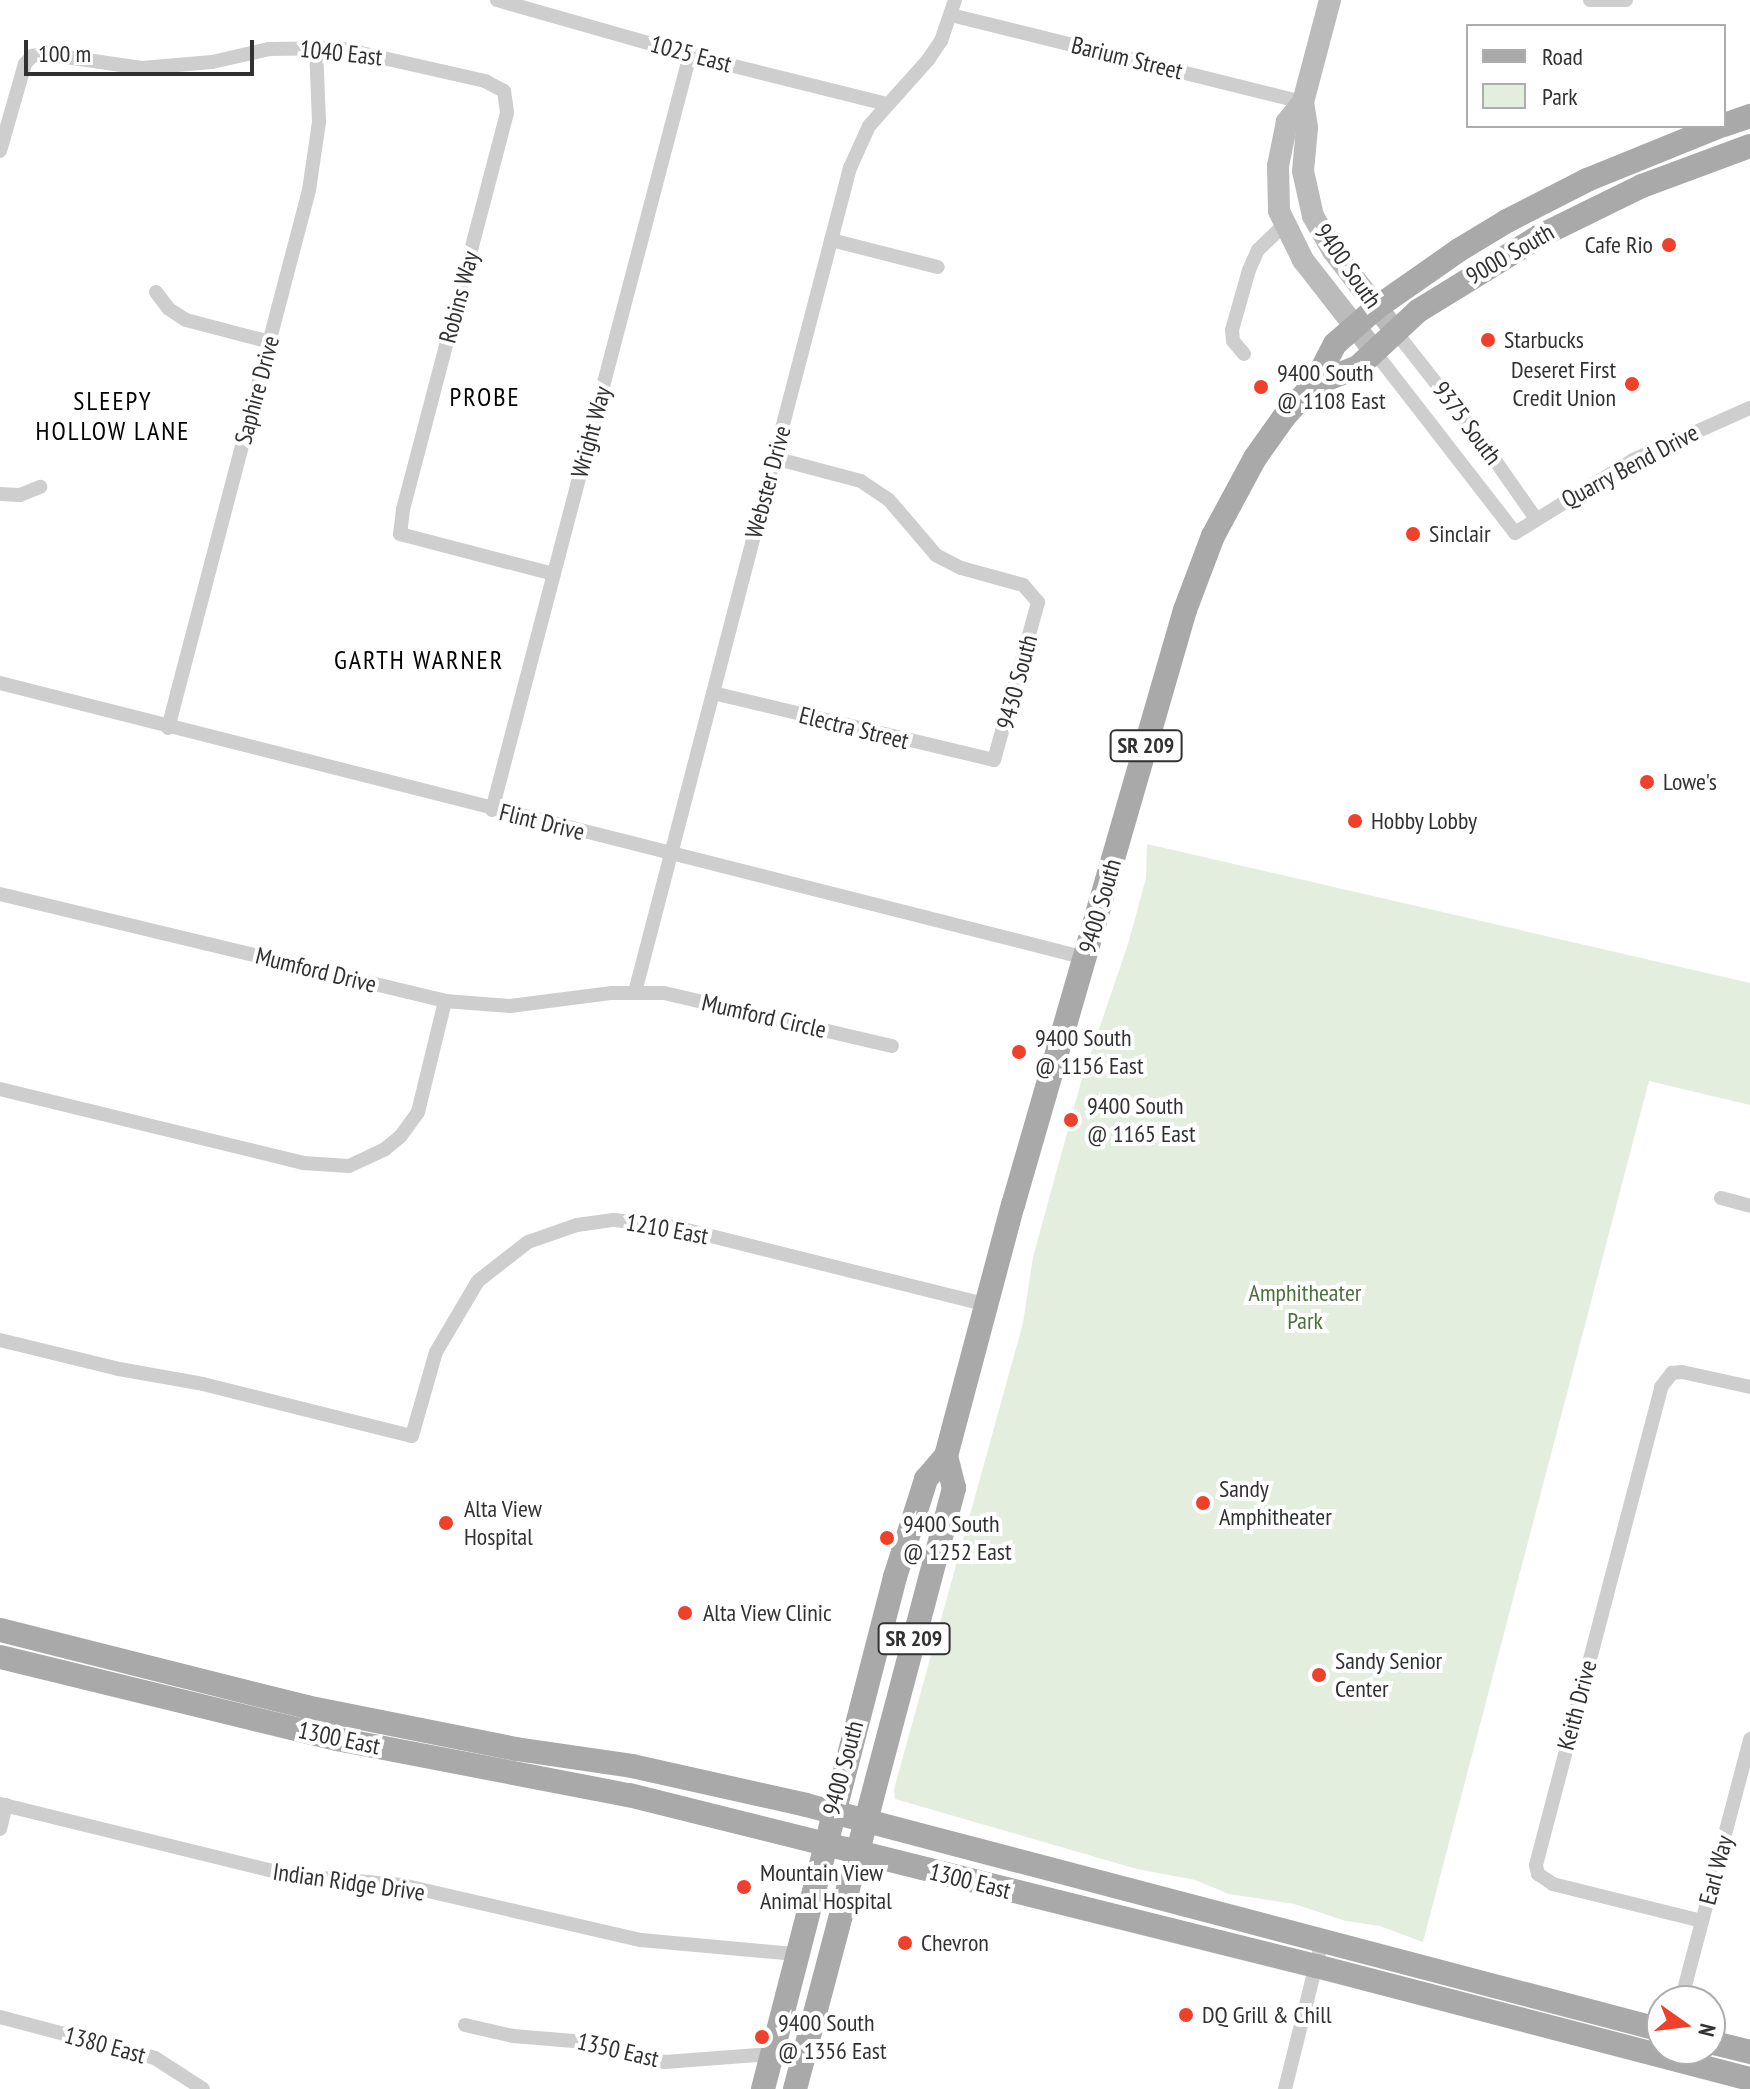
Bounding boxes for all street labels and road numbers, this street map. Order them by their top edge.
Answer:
street label: 1025 East [647,29,735,79]
street label: Barium Street [1068,30,1186,86]
street label: 1040 East [298,34,384,72]
street label: 9000 South [1461,217,1559,291]
street label: 9400 South [1309,218,1387,314]
street label: Robins Way [433,248,485,346]
street label: Saphire Drive [229,333,285,447]
street label: 9375 South [1426,376,1508,470]
street label: Wright Way [565,383,617,481]
street label: Quarry Bend Drive [1556,418,1704,514]
street label: Webster Drive [739,423,797,541]
street label: 9430 South [991,632,1043,732]
street label: Electra Street [796,701,912,755]
road number: SR 209 [1108,728,1184,764]
street label: Flint Drive [497,798,587,846]
street label: 9400 South [1073,856,1127,956]
street label: Mumford Drive [253,941,379,999]
street label: Mumford Circle [699,988,829,1044]
street label: 1210 East [624,1208,710,1250]
road number: SR 209 [876,1621,952,1657]
street label: Keith Drive [1551,1657,1603,1753]
street label: 1300 East [295,1715,383,1761]
street label: 9400 South [817,1718,869,1818]
street label: Earl Way [1693,1832,1739,1908]
street label: Indian Ridge Drive [271,1857,427,1907]
street label: 1300 East [926,1857,1014,1905]
street label: 1380 East [61,2020,149,2070]
street label: 1350 East [574,2027,662,2073]

